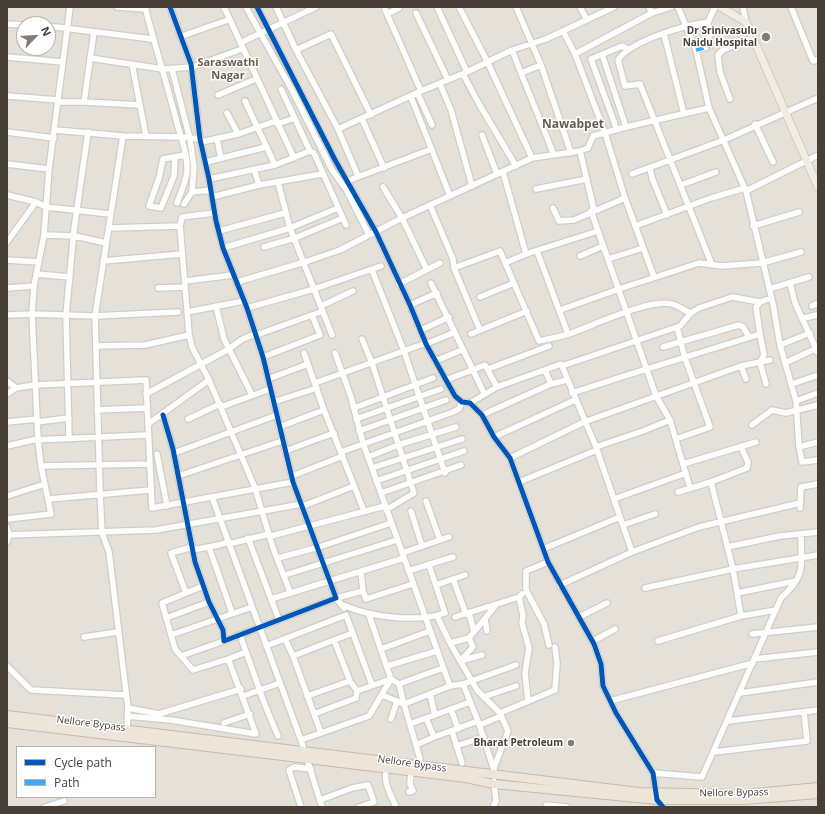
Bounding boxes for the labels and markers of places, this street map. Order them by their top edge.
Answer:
place label: Dr Srinivasulu Naidu Hospital [683,25,757,48]
marker: Dr Srinivasulu Naidu Hospital [760,31,772,43]
place label: Bharat Petroleum [474,737,563,749]
marker: Bharat Petroleum [566,738,576,748]

